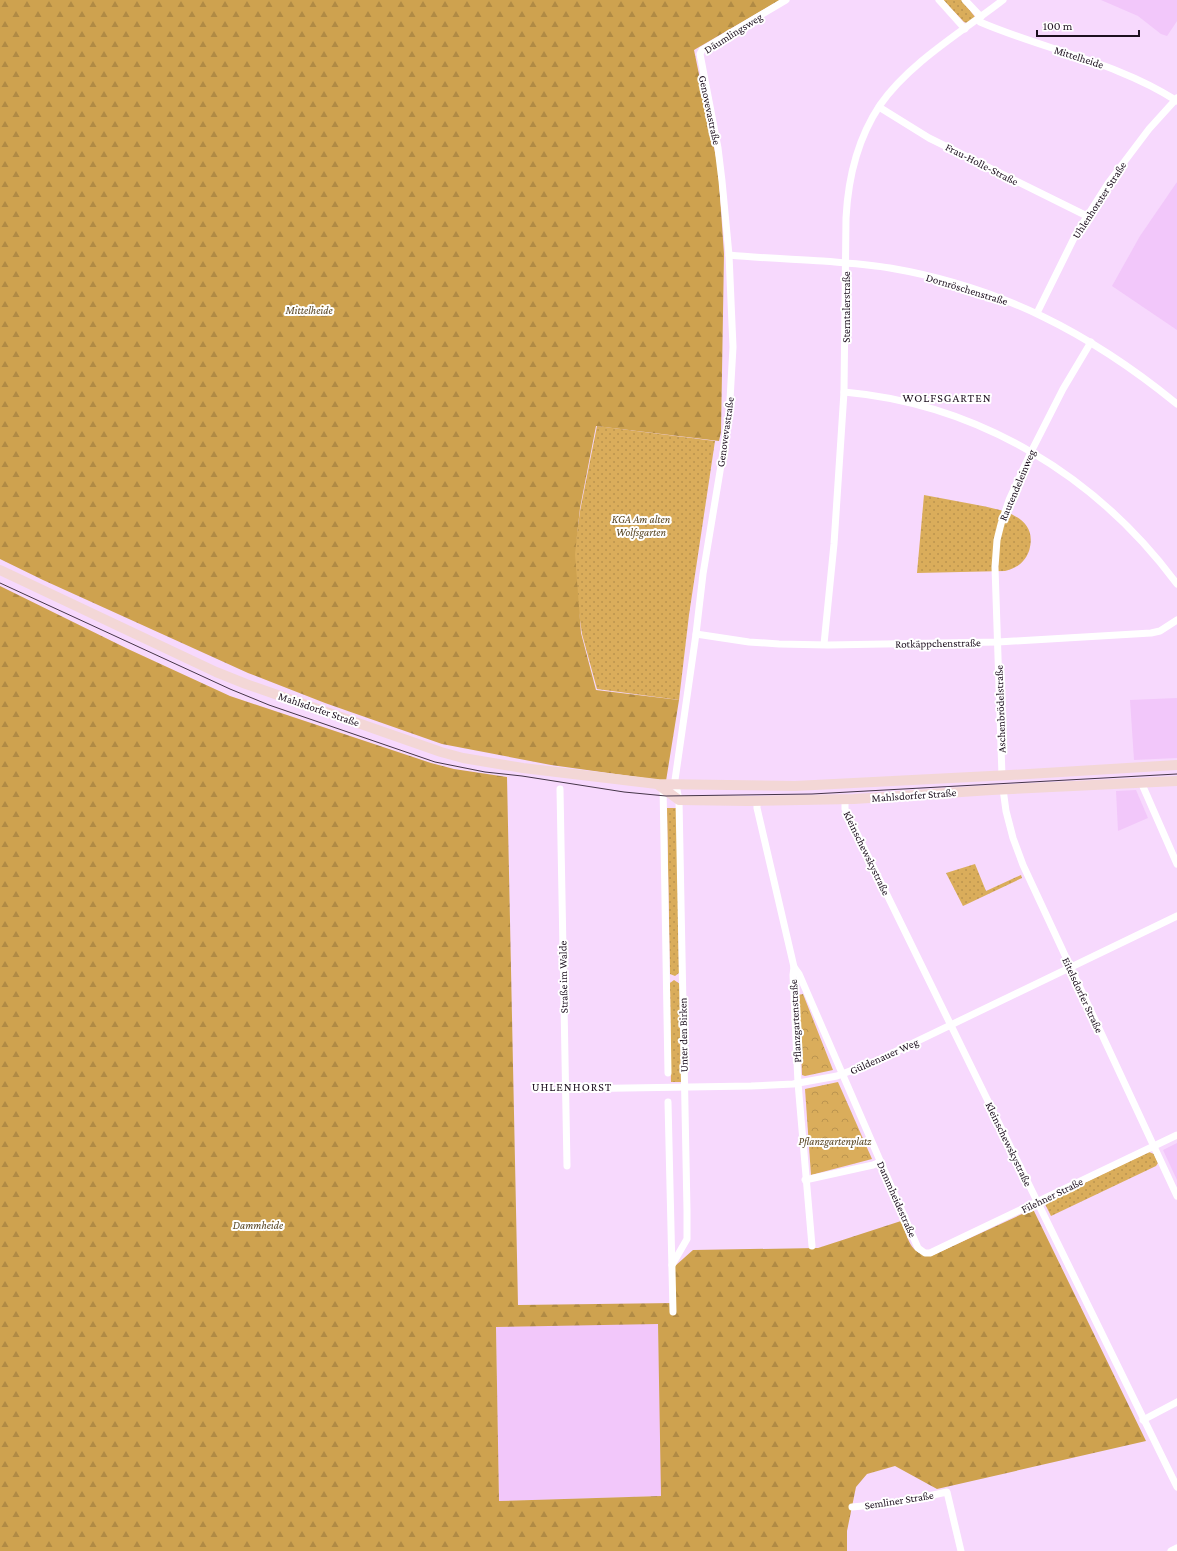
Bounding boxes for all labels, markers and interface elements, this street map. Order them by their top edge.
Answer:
street label: Däumlingsweg [702,10,765,57]
scale bar [1037,12,1139,38]
text: 100 m [1043,19,1073,33]
street label: Mittelheide [1053,43,1105,71]
street label: Genovevastraße [697,74,723,146]
street label: Frau-Holle-Straße [944,141,1020,188]
street label: Uhlenhorster Straße [1070,159,1128,241]
street label: Sterntalerstraße [840,271,852,343]
street label: Dornröschenstraße [925,271,1010,307]
park label: Mittelheide [284,304,333,316]
district label: WOLFSGARTEN [902,391,992,405]
street label: Genovevastraße [714,396,736,468]
street label: Rautendeleinweg [997,447,1039,523]
park label: KGA Am alten Wolfsgarten [612,513,671,539]
street label: Rotkäppchenstraße [895,636,981,651]
street label: Aschenbrödelstraße [992,665,1008,753]
street label: Mahlsdorfer Straße [277,689,361,729]
street label: Mahlsdorfer Straße [871,786,957,804]
street label: Kleinschewskystraße [840,809,893,898]
street label: Straße im Walde [556,940,570,1013]
street label: Eitelsdorfer Straße [1060,955,1106,1035]
street label: Pflanzgartenstraße [787,979,804,1063]
street label: Unter den Birken [676,997,690,1072]
street label: Güldenauer Weg [848,1035,921,1077]
district label: UHLENHORST [532,1080,612,1094]
street label: Kleinschewskystraße [982,1100,1035,1189]
park label: Pflanzgartenplatz [798,1135,872,1148]
street label: Dammheidestraße [875,1159,919,1239]
street label: Filehner Straße [1019,1175,1085,1215]
park label: Dammheide [233,1219,284,1231]
street label: Semliner Straße [864,1489,935,1511]

